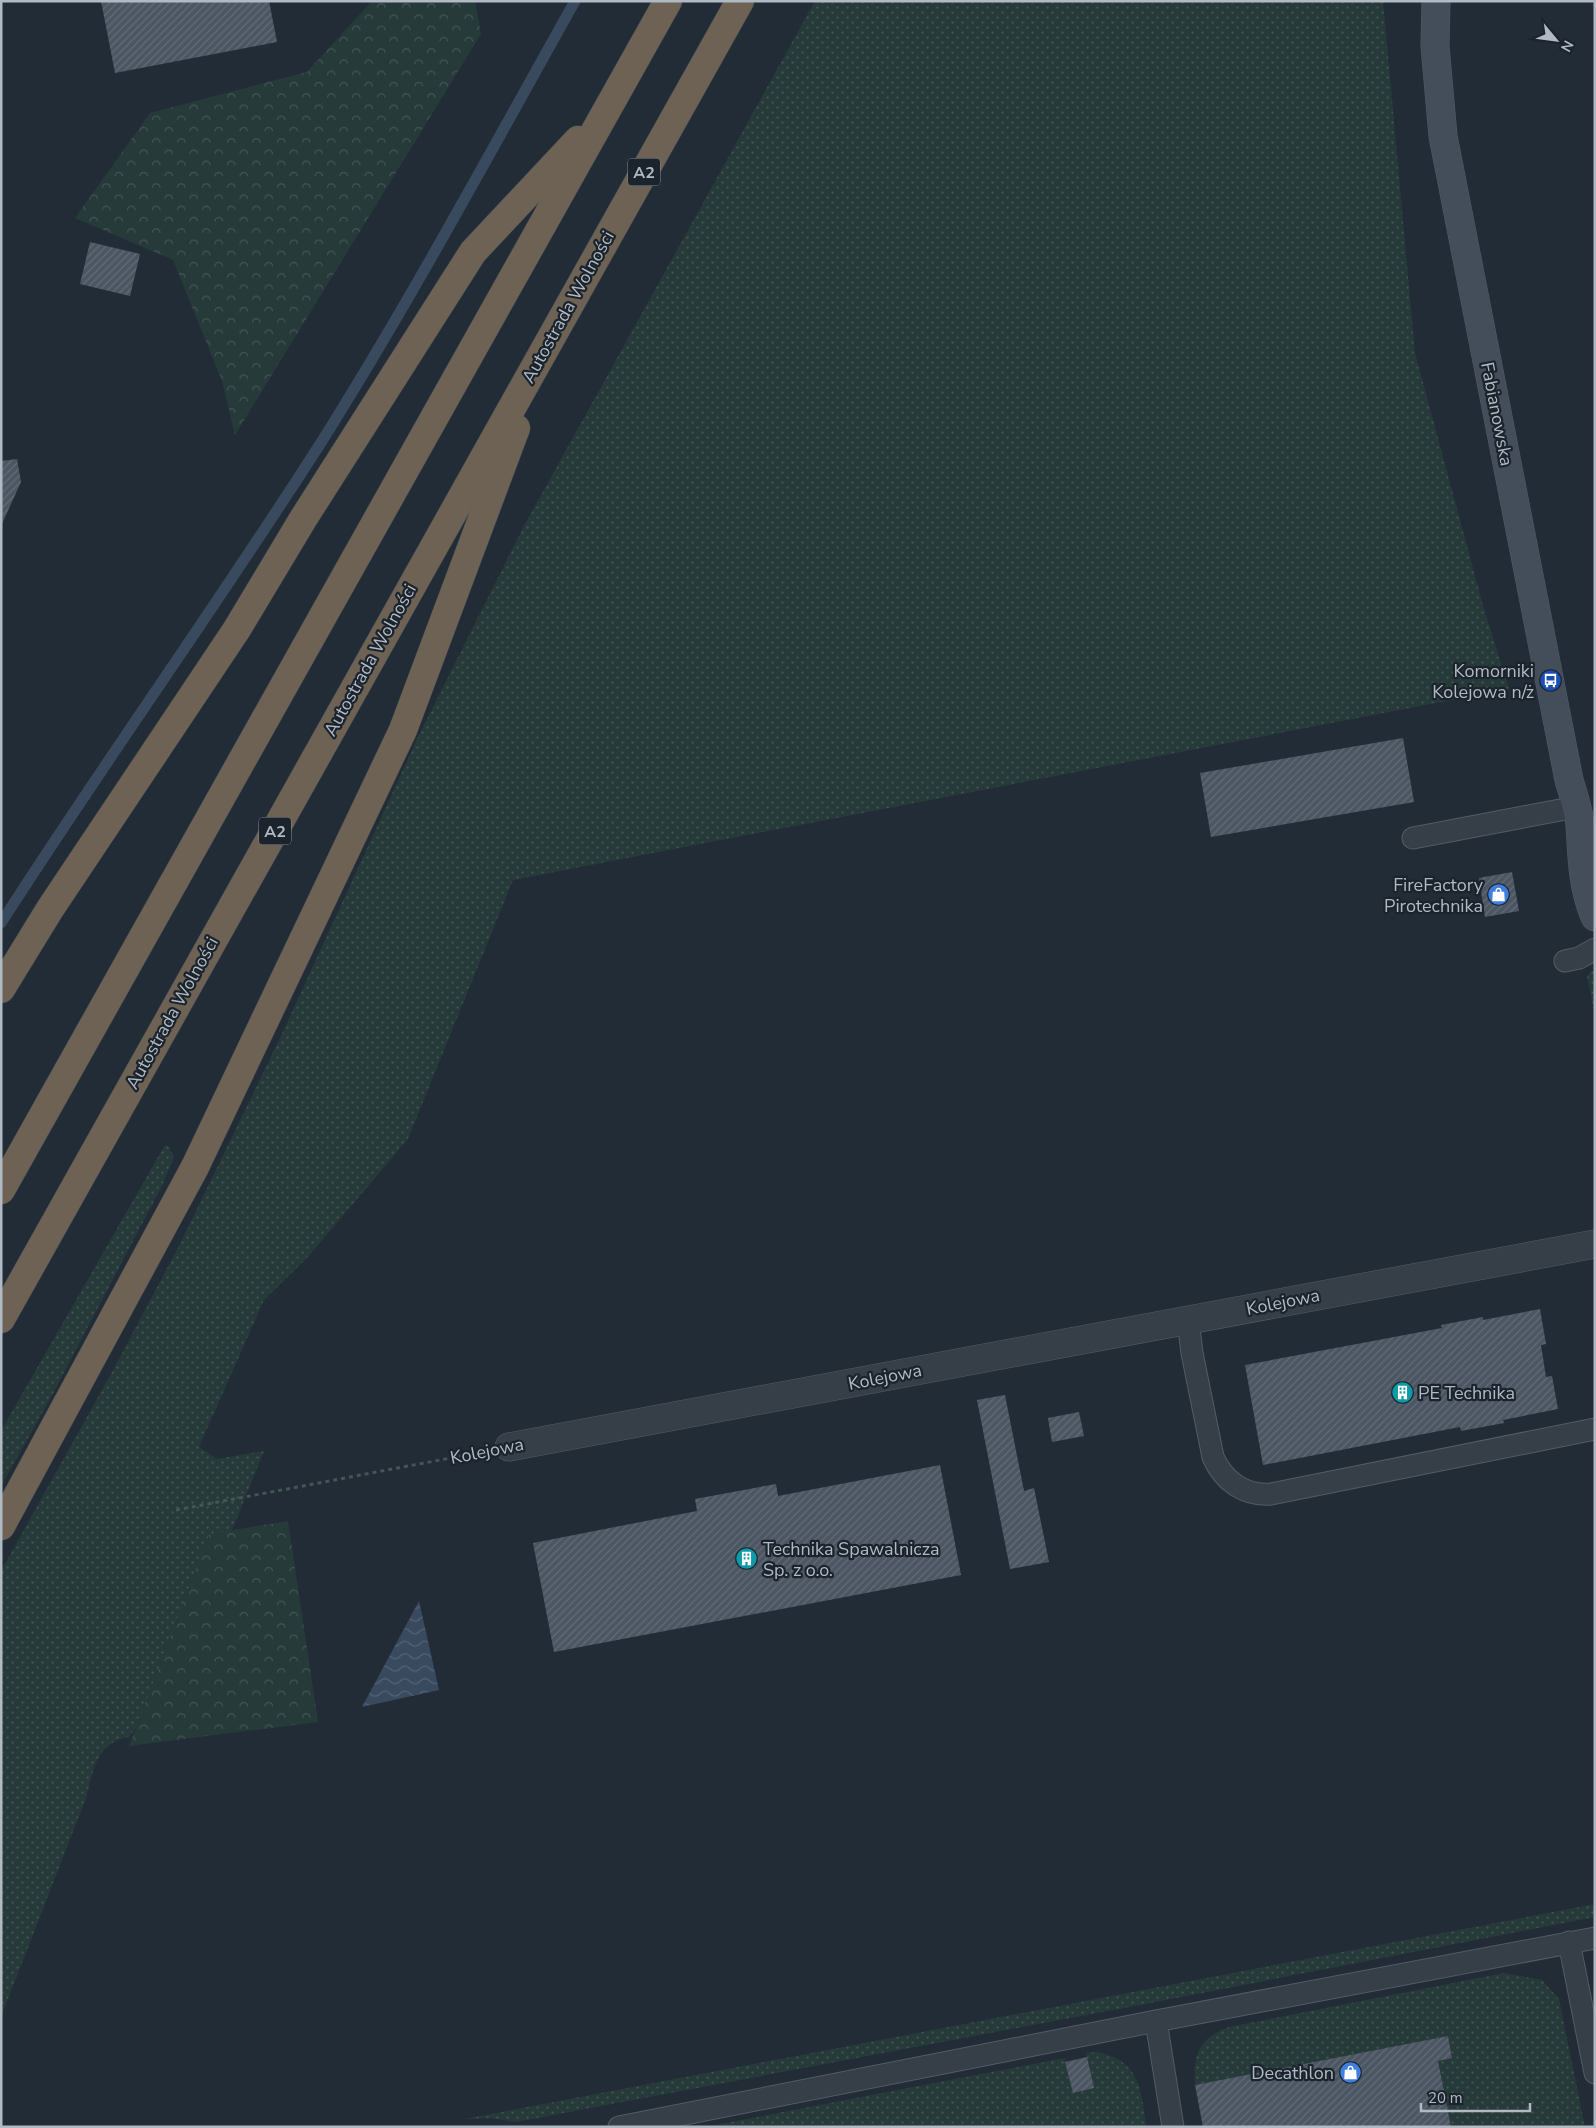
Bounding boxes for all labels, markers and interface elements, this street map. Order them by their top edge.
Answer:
north arrow [1531,15,1581,65]
text: N [1556,37,1578,55]
road number: A2 [628,158,660,186]
street label: Autostrada Wolności [516,227,620,387]
street label: Fabianowska [1475,360,1519,468]
street label: Autostrada Wolności [318,580,422,740]
place label: Komorniki Kolejowa n/ż [1432,659,1534,704]
bus stop icon: Komorniki Kolejowa n/ż [1538,669,1562,693]
road number: A2 [259,818,291,844]
place label: FireFactory Pirotechnika [1384,873,1484,918]
shop icon: FireFactory Pirotechnika [1487,883,1511,907]
street label: Autostrada Wolności [120,933,224,1093]
street label: Kolejowa [1244,1283,1322,1321]
street label: Kolejowa [846,1358,924,1396]
building icon: PE Technika [1390,1381,1414,1405]
place label: PE Technika [1418,1381,1515,1405]
street label: Kolejowa [448,1432,526,1470]
place label: Technika Spawalnicza Sp. z o.o. [763,1537,939,1582]
building icon: Technika Spawalnicza Sp. z o.o. [735,1547,759,1571]
place label: Decathlon [1251,2061,1334,2085]
shop icon: Decathlon [1338,2061,1362,2085]
scale bar [1421,2080,1530,2112]
text: 20 m [1428,2088,1463,2108]

